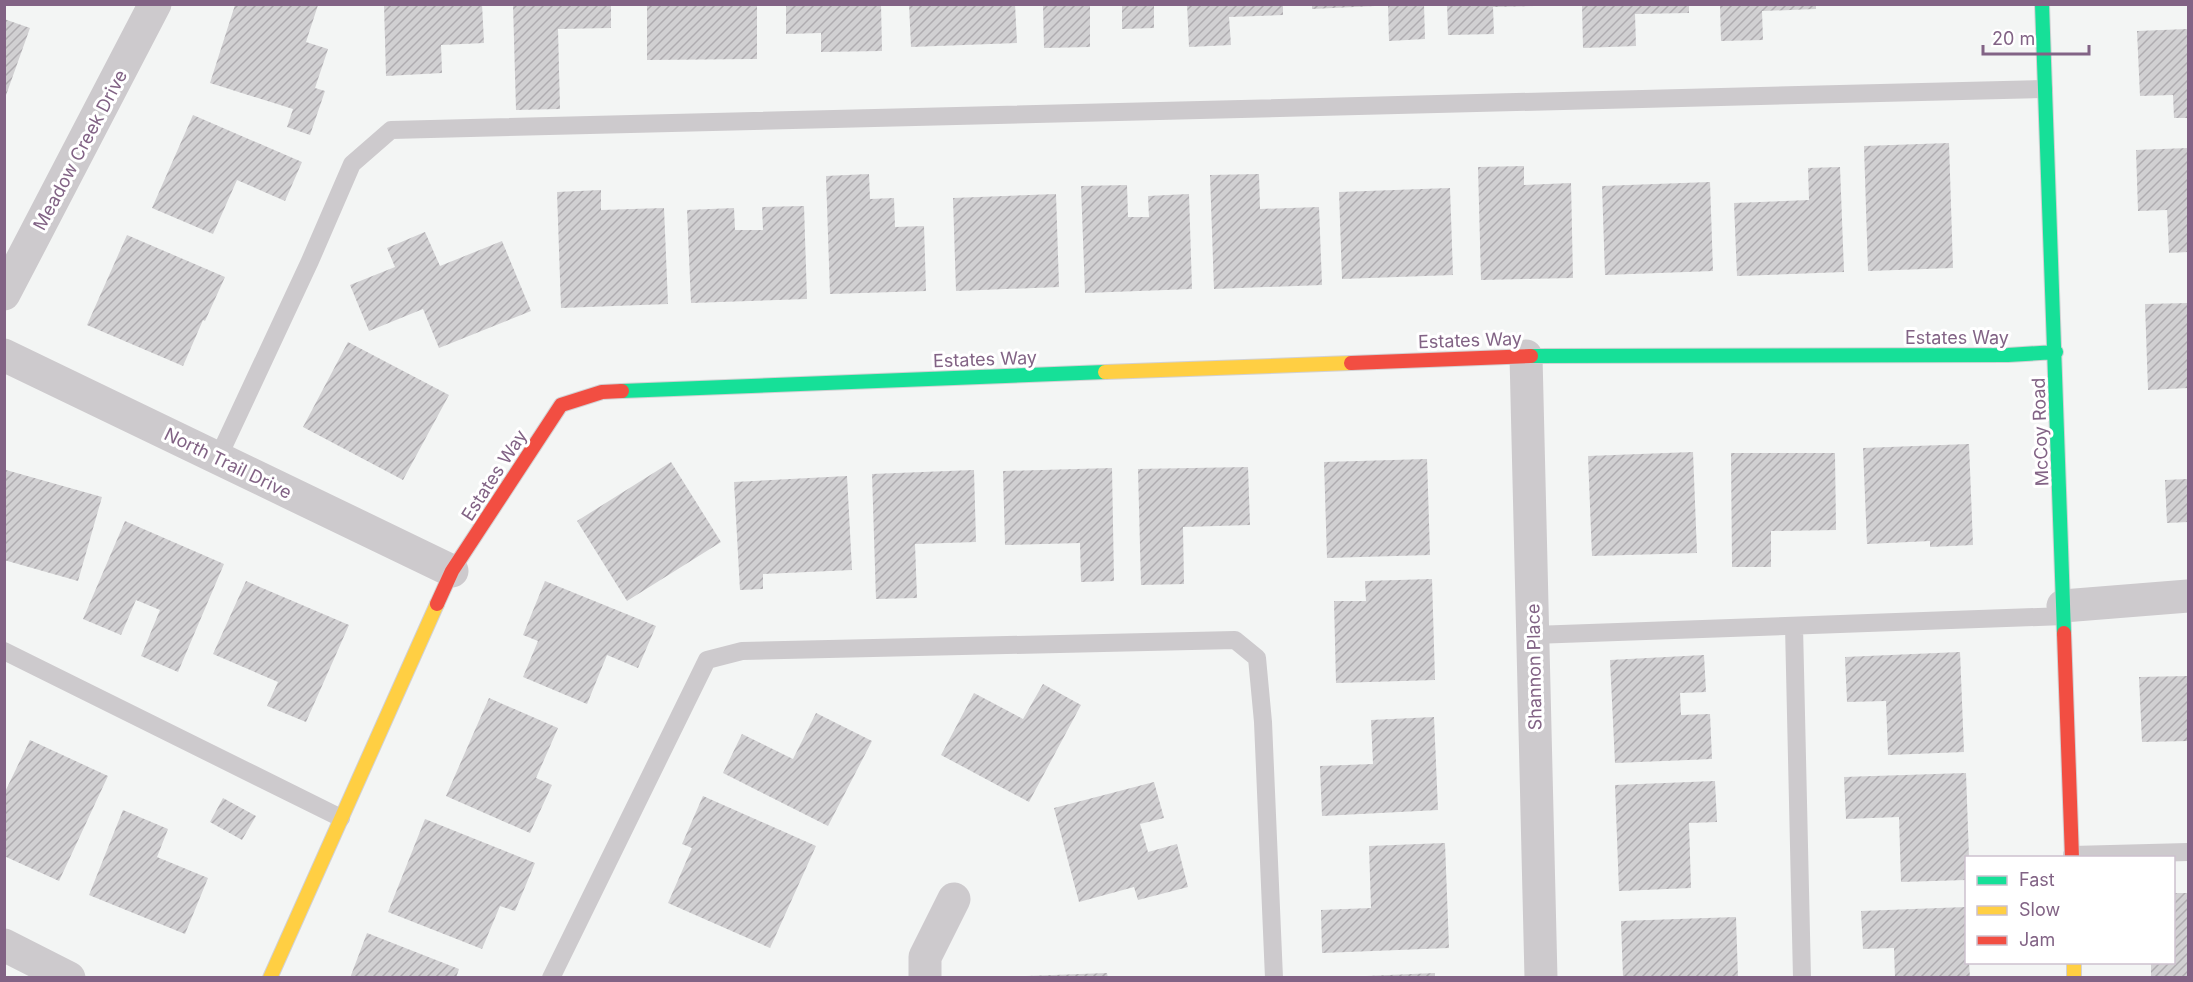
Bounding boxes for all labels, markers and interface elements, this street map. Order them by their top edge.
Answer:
scale bar [1983,18,2090,56]
text: 20 m [1992,28,2035,49]
street label: Meadow Creek Drive [29,66,131,234]
street label: Estates Way [1905,327,2009,348]
street label: Estates Way [1418,328,1522,352]
street label: Estates Way [933,347,1037,371]
street label: McCoy Road [2028,377,2052,487]
street label: North Trail Drive [161,423,295,503]
street label: Estates Way [457,426,531,524]
street label: Shannon Place [1522,603,1546,731]
legend [1965,856,2175,964]
text: Fast [2019,869,2055,890]
text: Slow [2019,899,2060,920]
text: Jam [2019,929,2055,950]

